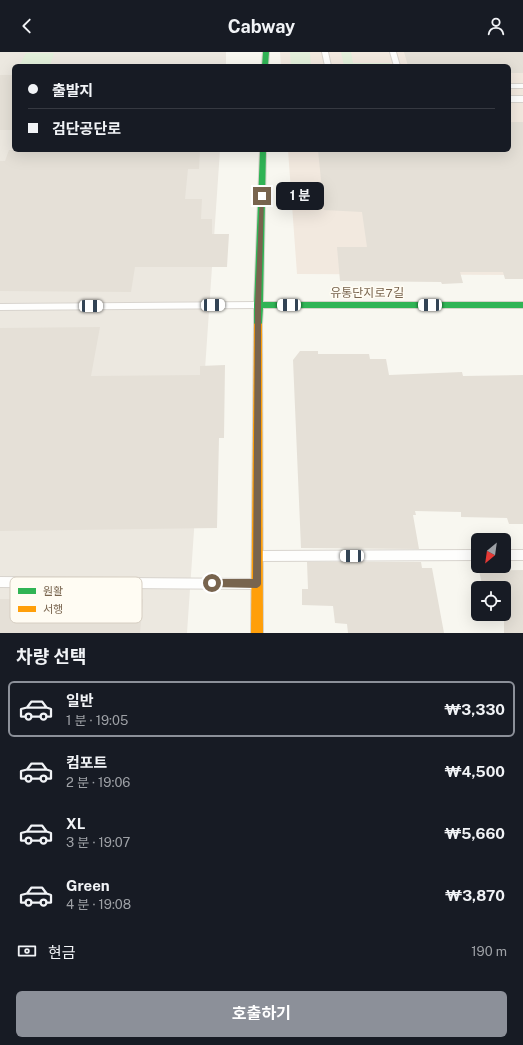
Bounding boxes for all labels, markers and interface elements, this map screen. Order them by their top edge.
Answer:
icon: back [16,15,38,37]
icon: person [485,15,507,37]
text: Cabway [228,16,295,37]
text: 출발지 [52,82,93,99]
text: 검단공단로 [52,120,121,137]
callout: 1 분 [276,182,324,210]
route end [253,187,271,205]
text: 1 분 [290,188,310,203]
street label: 유통단지로7길 [330,286,404,300]
car [201,299,225,311]
car [277,299,301,311]
car [418,299,442,311]
car [79,300,103,312]
north arrow [471,533,511,573]
map controls [471,533,511,621]
car [340,550,364,562]
route start [203,574,221,592]
legend [10,577,142,623]
button: locate [471,581,511,621]
text: 원활 [43,585,63,597]
text: 서행 [43,603,63,615]
text: 차량 선택 [16,646,86,667]
icon: car [18,691,54,727]
text: 일반 [66,692,94,709]
text: ₩3,330 [445,701,505,718]
text: 1 분 · 19:05 [66,713,128,728]
icon: car [18,753,54,789]
text: 컴포트 [66,754,107,771]
text: ₩4,500 [445,763,505,780]
text: 2 분 · 19:06 [66,775,130,790]
icon: car [18,815,54,851]
text: XL [66,815,85,832]
text: ₩5,660 [445,825,505,842]
text: 3 분 · 19:07 [66,835,130,850]
icon: car [18,877,54,913]
text: Green [66,877,110,894]
text: ₩3,870 [445,887,505,904]
text: 4 분 · 19:08 [66,897,131,912]
icon: cash [16,940,38,962]
text: 현금 [48,944,76,961]
text: 190 m [471,944,507,959]
button: 호출하기 [16,991,507,1037]

